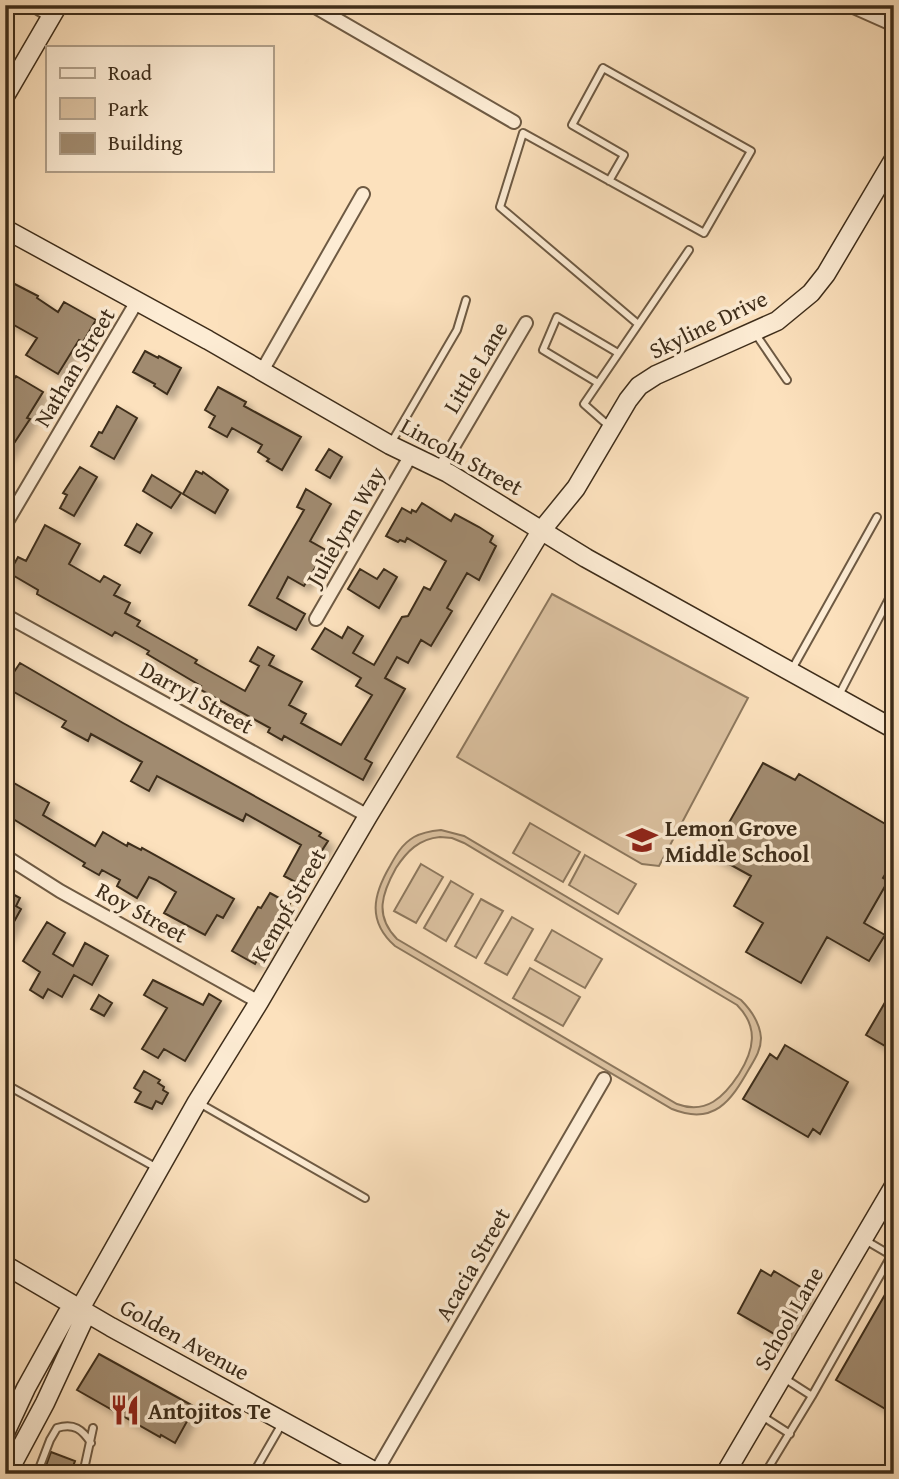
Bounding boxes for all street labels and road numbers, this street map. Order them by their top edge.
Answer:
street label: Skyline Drive [643,281,773,367]
street label: Nathan Street [25,301,123,433]
street label: Little Lane [435,315,515,419]
street label: Lincoln Street [395,409,529,503]
street label: Julielynn Way [296,460,393,595]
street label: Darryl Street [134,652,260,742]
street label: Kempf Street [242,842,334,968]
street label: Roy Street [90,873,194,951]
street label: Acacia Street [426,1201,518,1327]
street label: School Lane [745,1260,831,1376]
street label: Golden Avenue [114,1290,256,1388]

